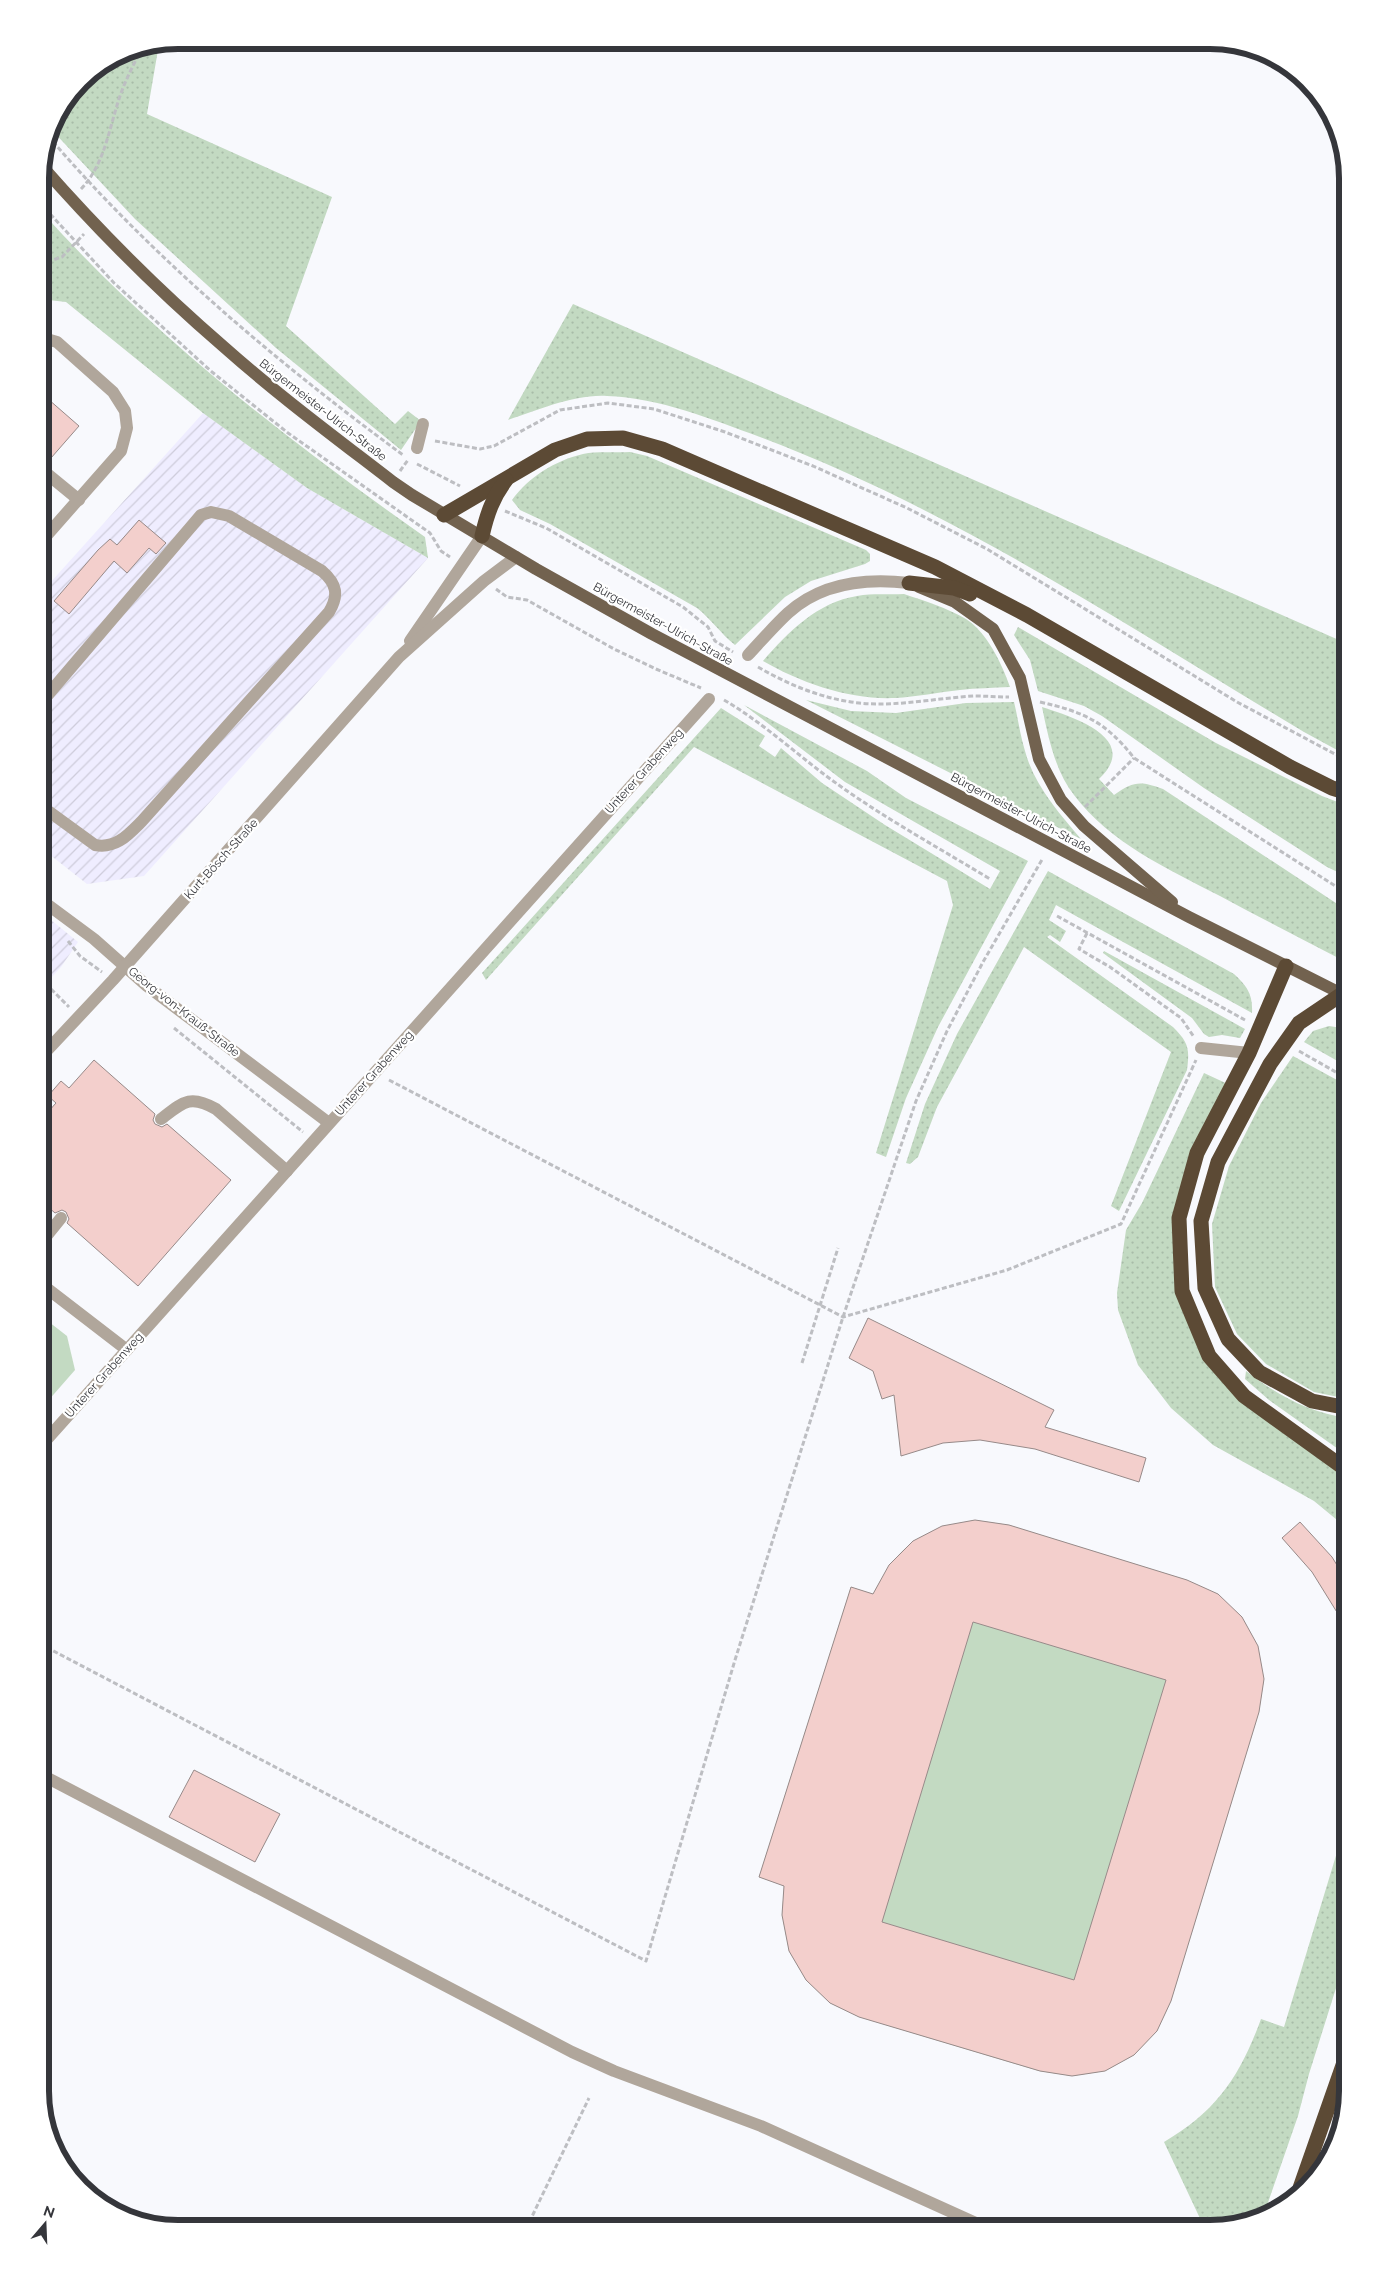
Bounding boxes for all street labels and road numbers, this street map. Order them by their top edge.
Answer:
street label: Bürgermeister-Ulrich-Straße [257,356,389,464]
street label: Bürgermeister-Ulrich-Straße [591,580,735,668]
street label: Unterer Grabenweg [602,726,686,816]
street label: Bürgermeister-Ulrich-Straße [948,770,1094,856]
street label: Kurt-Bösch-Straße [181,816,261,902]
street label: Georg-von-Krauß-Straße [126,964,242,1060]
street label: Unterer Grabenweg [332,1028,416,1118]
street label: Unterer Grabenweg [62,1330,146,1420]

